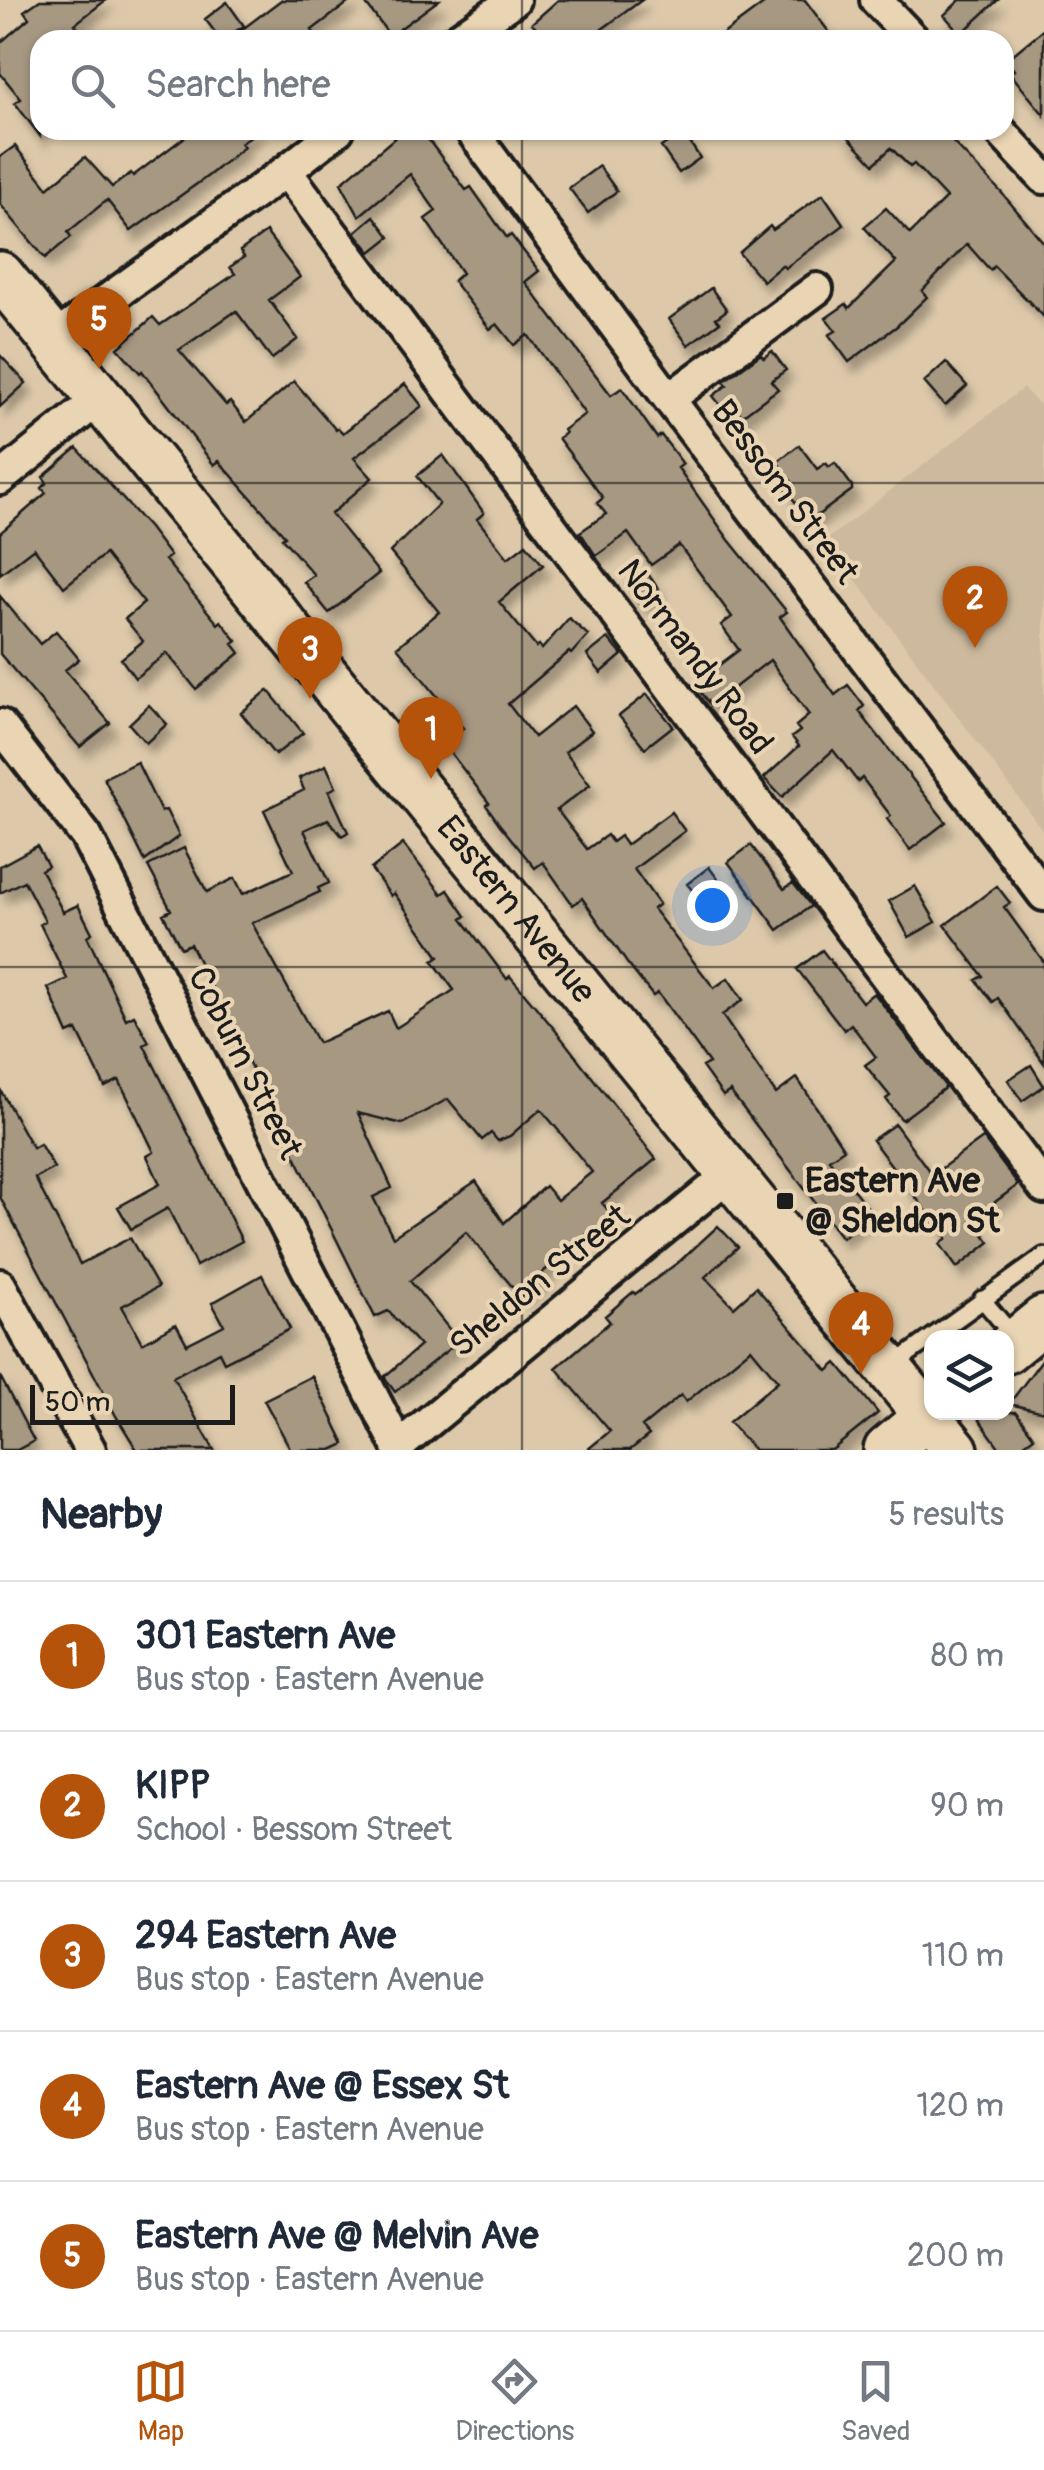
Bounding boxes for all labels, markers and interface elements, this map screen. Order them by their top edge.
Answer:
search box [30,30,1014,140]
icon: search [65,58,120,113]
text: Search here [145,61,331,109]
pin: 5 [66,286,132,369]
street label: Bessom Street [701,391,869,594]
street label: Normandy Road [607,551,783,763]
pin: 2 [942,566,1008,648]
pin: 3 [278,616,342,699]
pin: 1 [398,696,464,779]
street label: Eastern Avenue [427,807,605,1013]
your location [687,880,738,931]
street label: Coburn Street [178,959,313,1167]
place label: Eastern Ave @ Sheldon St [805,1159,1001,1243]
marker: Eastern Ave @ Sheldon St [774,1190,796,1212]
street label: Sheldon Street [441,1194,640,1367]
pin: 4 [828,1292,894,1374]
map controls [924,1330,1014,1420]
button: layers [924,1330,1014,1420]
scale bar [30,1380,235,1424]
text: 50 m [45,1385,110,1420]
text: Nearby [40,1489,162,1541]
text: 5 results [889,1495,1004,1535]
text: 301 Eastern Ave [135,1612,395,1660]
text: 1 [66,1636,79,1676]
text: 80 m [931,1636,1004,1676]
text: Bus stop · Eastern Avenue [135,1660,484,1700]
text: KIPP [135,1762,211,1810]
text: 2 [64,1786,81,1826]
text: 90 m [930,1786,1004,1826]
text: School · Bessom Street [135,1810,452,1850]
text: 294 Eastern Ave [135,1912,396,1960]
text: 3 [64,1936,81,1976]
text: 110 m [922,1936,1004,1976]
text: Bus stop · Eastern Avenue [135,1960,484,2000]
text: Eastern Ave @ Essex St [135,2062,509,2110]
text: 4 [63,2086,82,2126]
text: 120 m [916,2086,1004,2126]
text: Bus stop · Eastern Avenue [135,2110,484,2150]
text: Eastern Ave @ Melvin Ave [135,2212,538,2260]
text: 5 [64,2236,81,2276]
text: 200 m [907,2236,1004,2276]
text: Bus stop · Eastern Avenue [135,2260,484,2300]
tab: Map [133,2354,188,2449]
tab: Directions [455,2354,574,2449]
tab: Saved [841,2354,911,2449]

